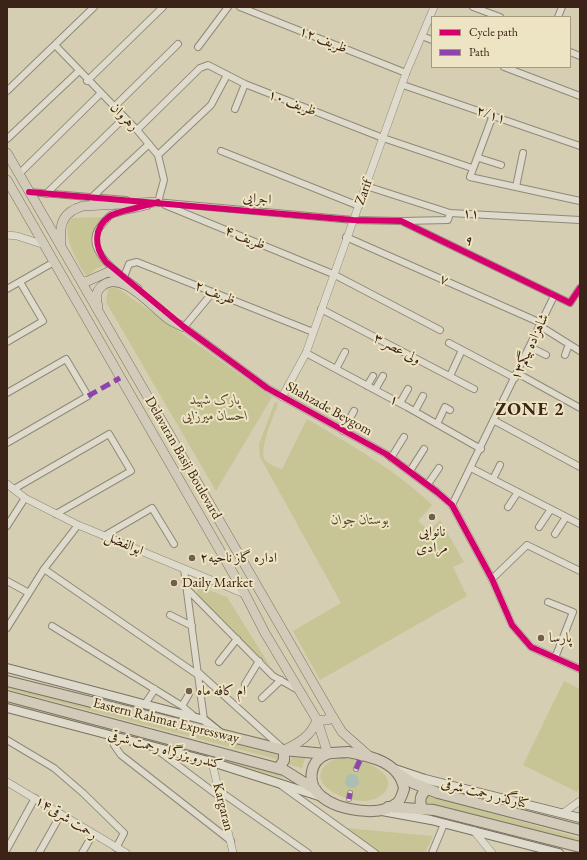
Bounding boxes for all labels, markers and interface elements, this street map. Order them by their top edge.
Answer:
legend [431,16,571,68]
street label: ظریف ۱۲ [297,23,349,57]
text: Cycle path [469,24,518,40]
text: Path [469,44,490,60]
street label: ظریف ۱۰ [265,86,319,120]
street label: رهروان [106,99,142,135]
street label: ۲/۱۱ [474,102,508,128]
street label: Zarif [352,177,376,207]
street label: اجرایی [242,189,272,209]
street label: ۱۱ [462,205,480,223]
street label: ظریف ۴ [222,222,268,254]
street label: ۹ [462,232,476,250]
street label: ۷ [437,271,451,289]
street label: ظریف ۲ [192,277,238,309]
street label: شاهزاده بیگم۱۳ [507,311,553,383]
street label: ولی عصر ۳ [371,330,423,368]
street label: Shahzade Beygom [283,378,375,440]
street label: ۱ [386,391,402,409]
park label: پارک شهید احسان میرزایی [182,392,248,424]
street label: Delavaran Basij Boulevard [141,394,225,522]
district label: ZONE 2 [495,399,565,421]
park label: بوستان جوان [331,512,389,528]
marker: نانوایی مرادی [427,512,437,522]
place label: نانوایی مرادی [416,524,448,556]
street label: ابوالفضل [102,528,146,560]
place label: اداره گاز ناحیه۲ [200,550,277,566]
marker: اداره گاز ناحیه۲ [187,553,197,563]
place label: Daily Market [182,575,253,591]
marker: Daily Market [169,578,179,588]
place label: پارسا [549,630,572,646]
marker: پارسا [536,633,546,643]
place label: ام کافه ماه [197,683,246,699]
marker: ام کافه ماه [184,686,194,696]
street label: Eastern Rahmat Expressway [91,695,241,747]
street label: کندرو بزرگراه رحمت شرقی [106,727,224,773]
street label: کنارگذر رحمت شرقی [439,775,531,813]
street label: Kargaran [209,781,237,833]
street label: ۱۴رحمت شرقی [32,792,100,844]

